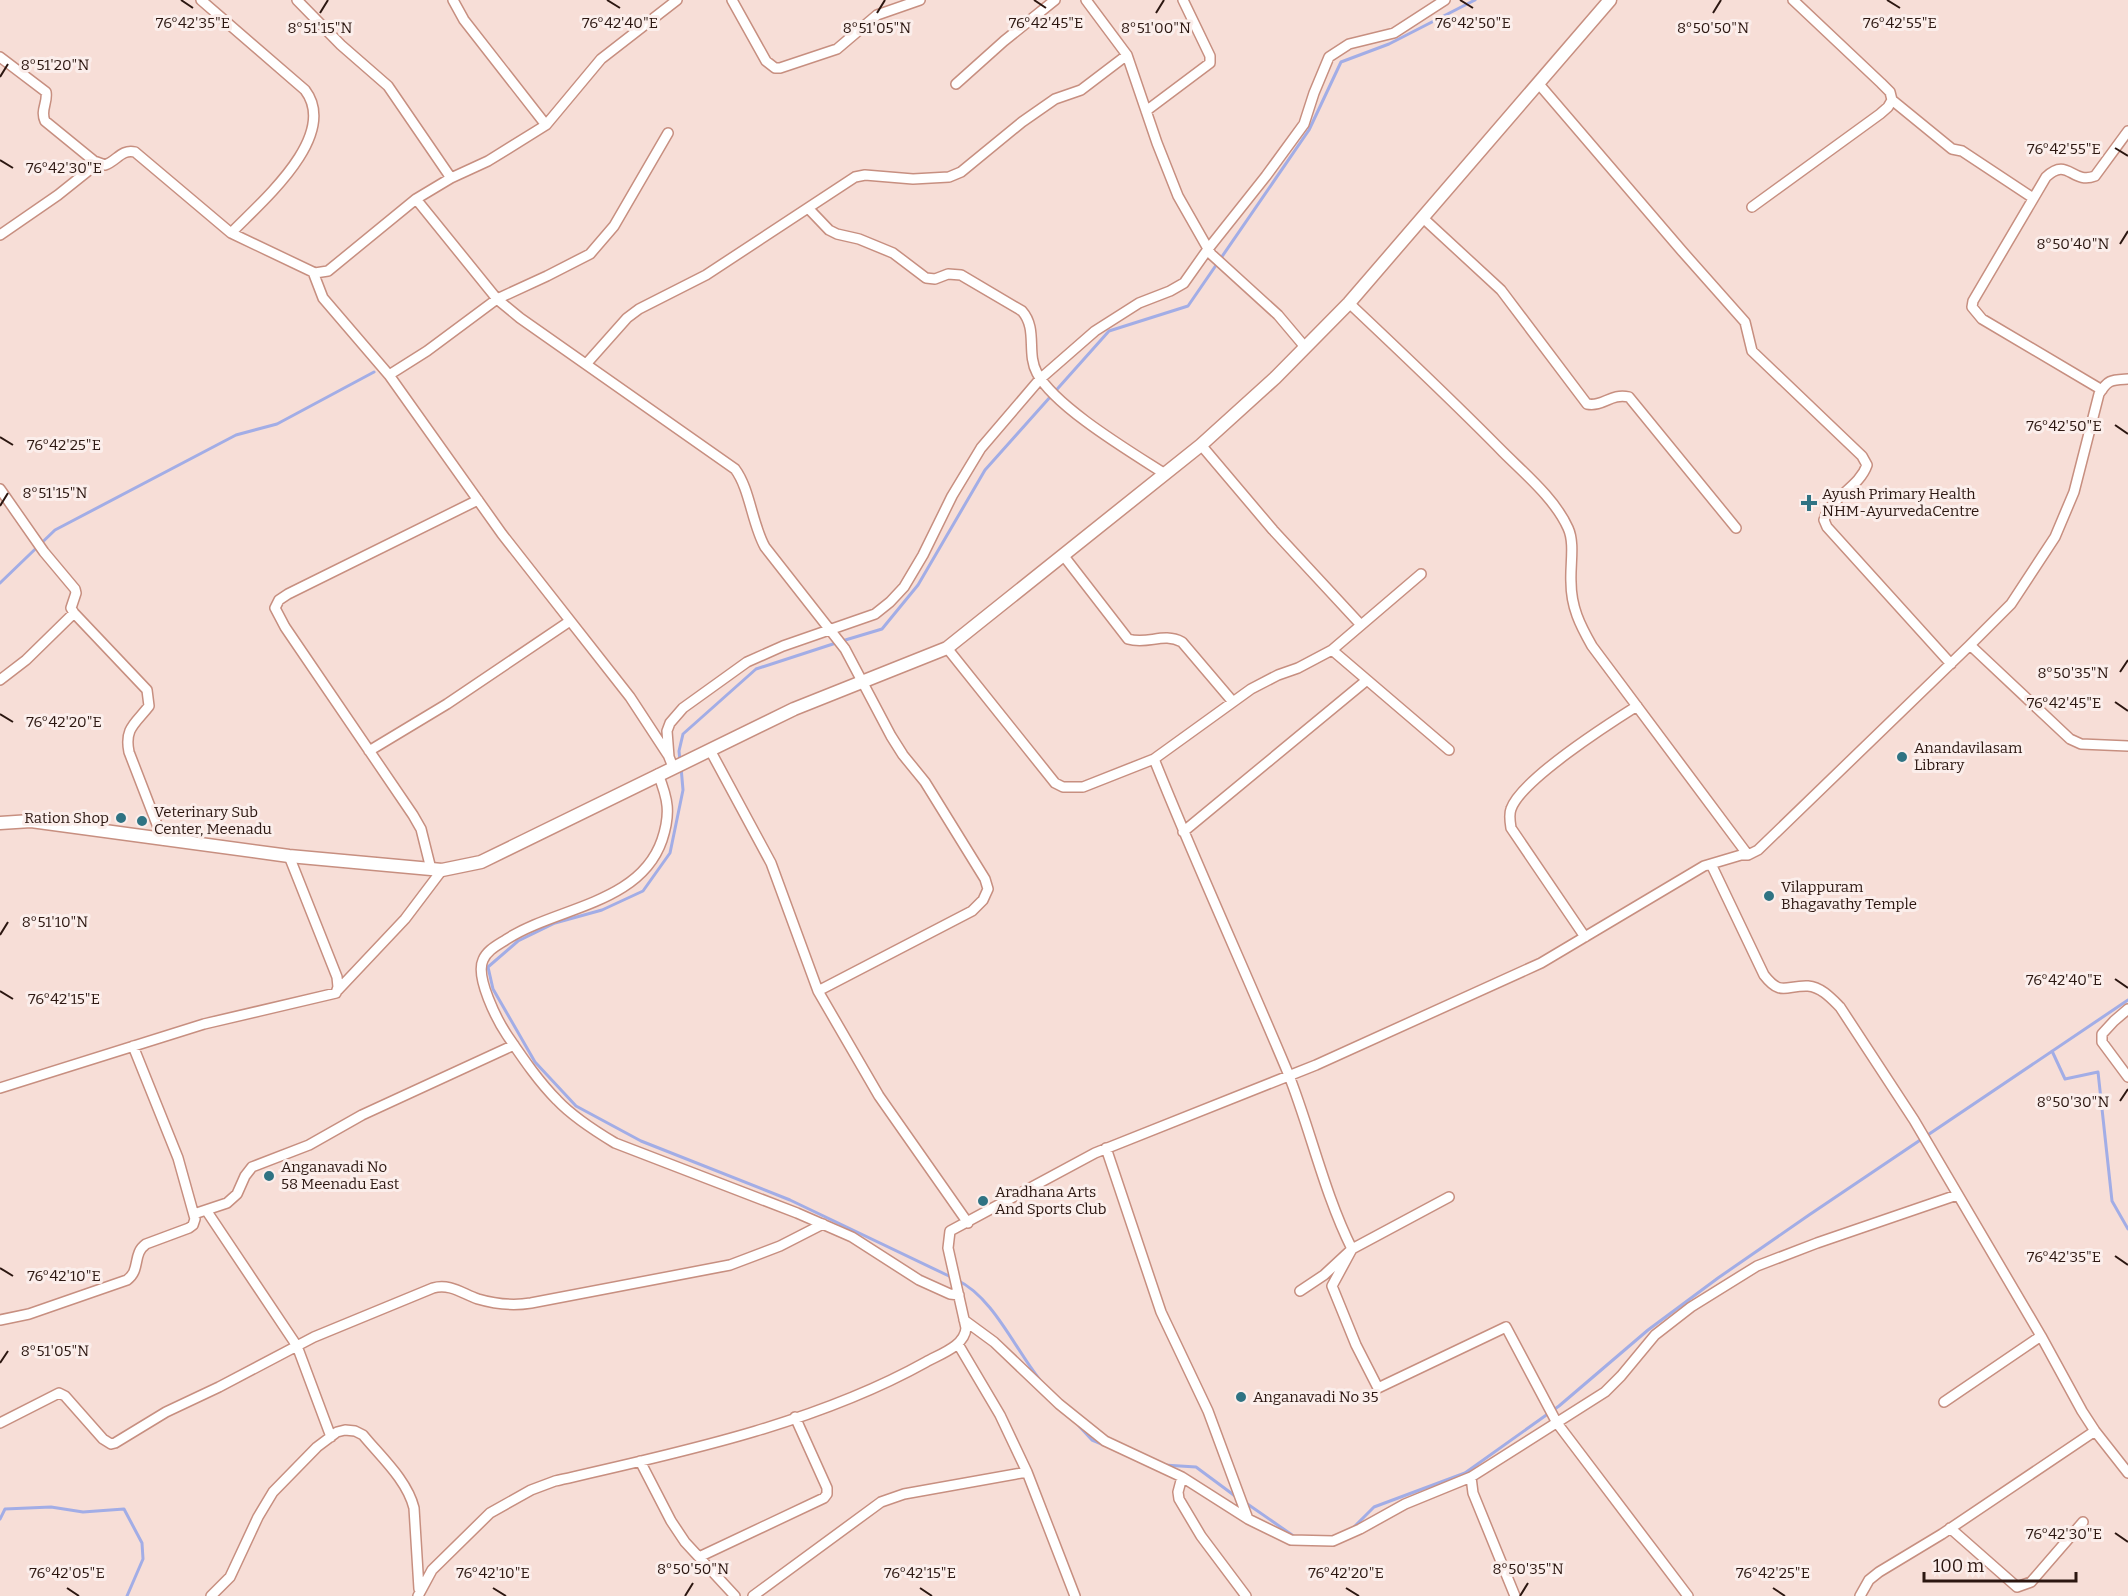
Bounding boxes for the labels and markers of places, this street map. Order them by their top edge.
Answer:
place label: Ayush Primary Health NHM-AyurvedaCentre [1822,485,1979,520]
marker: Ayush Primary Health NHM-AyurvedaCentre [1800,494,1818,512]
place label: Anandavilasam Library [1914,739,2023,774]
marker: Anandavilasam Library [1895,750,1909,764]
place label: Veterinary Sub Center, Meenadu [154,803,272,838]
place label: Ration Shop [24,809,109,827]
marker: Ration Shop [114,811,128,825]
marker: Veterinary Sub Center, Meenadu [135,814,149,828]
place label: Vilappuram Bhagavathy Temple [1781,878,1917,913]
marker: Vilappuram Bhagavathy Temple [1762,889,1776,903]
place label: Anganavadi No 58 Meenadu East [281,1158,400,1193]
marker: Anganavadi No 58 Meenadu East [262,1169,276,1183]
place label: Aradhana Arts And Sports Club [995,1183,1106,1218]
marker: Aradhana Arts And Sports Club [976,1194,990,1208]
place label: Anganavadi No 35 [1253,1388,1379,1406]
marker: Anganavadi No 35 [1234,1390,1248,1404]

